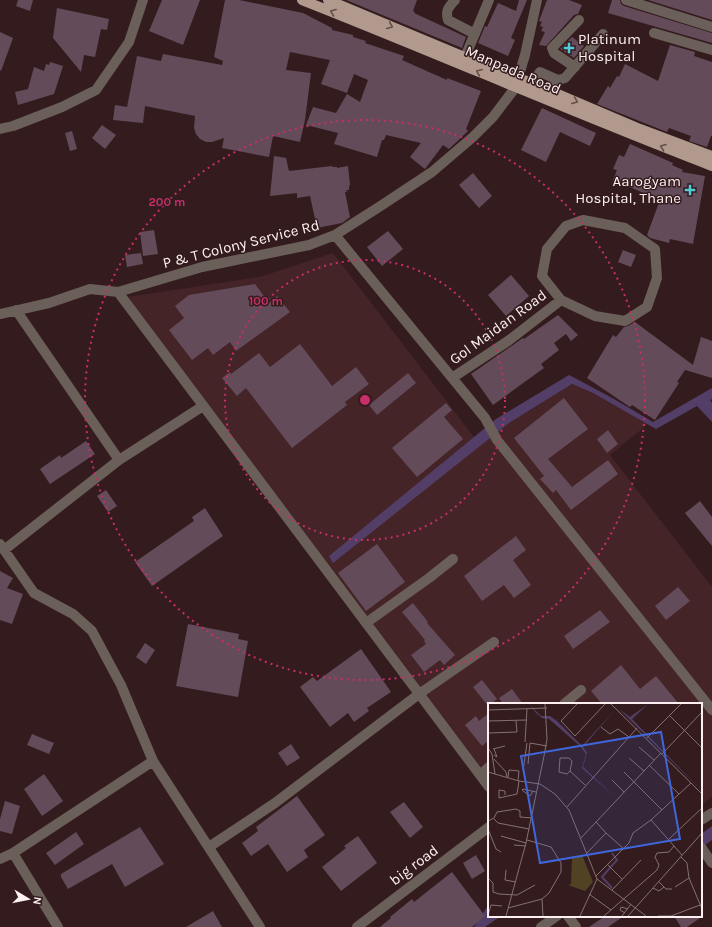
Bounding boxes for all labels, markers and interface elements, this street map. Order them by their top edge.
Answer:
one-way arrow [330,9,337,17]
one-way arrow [386,21,393,29]
place label: Platinum Hospital [578,30,641,65]
street label: Manpada Road [462,42,564,98]
marker: Platinum Hospital [563,42,575,54]
one-way arrow [476,69,484,77]
one-way arrow [571,96,578,104]
one-way arrow [659,144,666,152]
place label: Aarogyam Hospital, Thane [575,172,681,207]
marker: Aarogyam Hospital, Thane [684,184,696,196]
text: 200 m [149,195,185,209]
street label: P & T Colony Service Rd [161,216,321,272]
street label: Gol Maidan Road [446,286,550,368]
text: 100 m [249,294,283,308]
centre of rings [358,393,372,407]
inset map [488,703,702,917]
street label: big road [386,841,442,889]
north arrow [8,879,48,919]
text: N [30,896,44,906]

